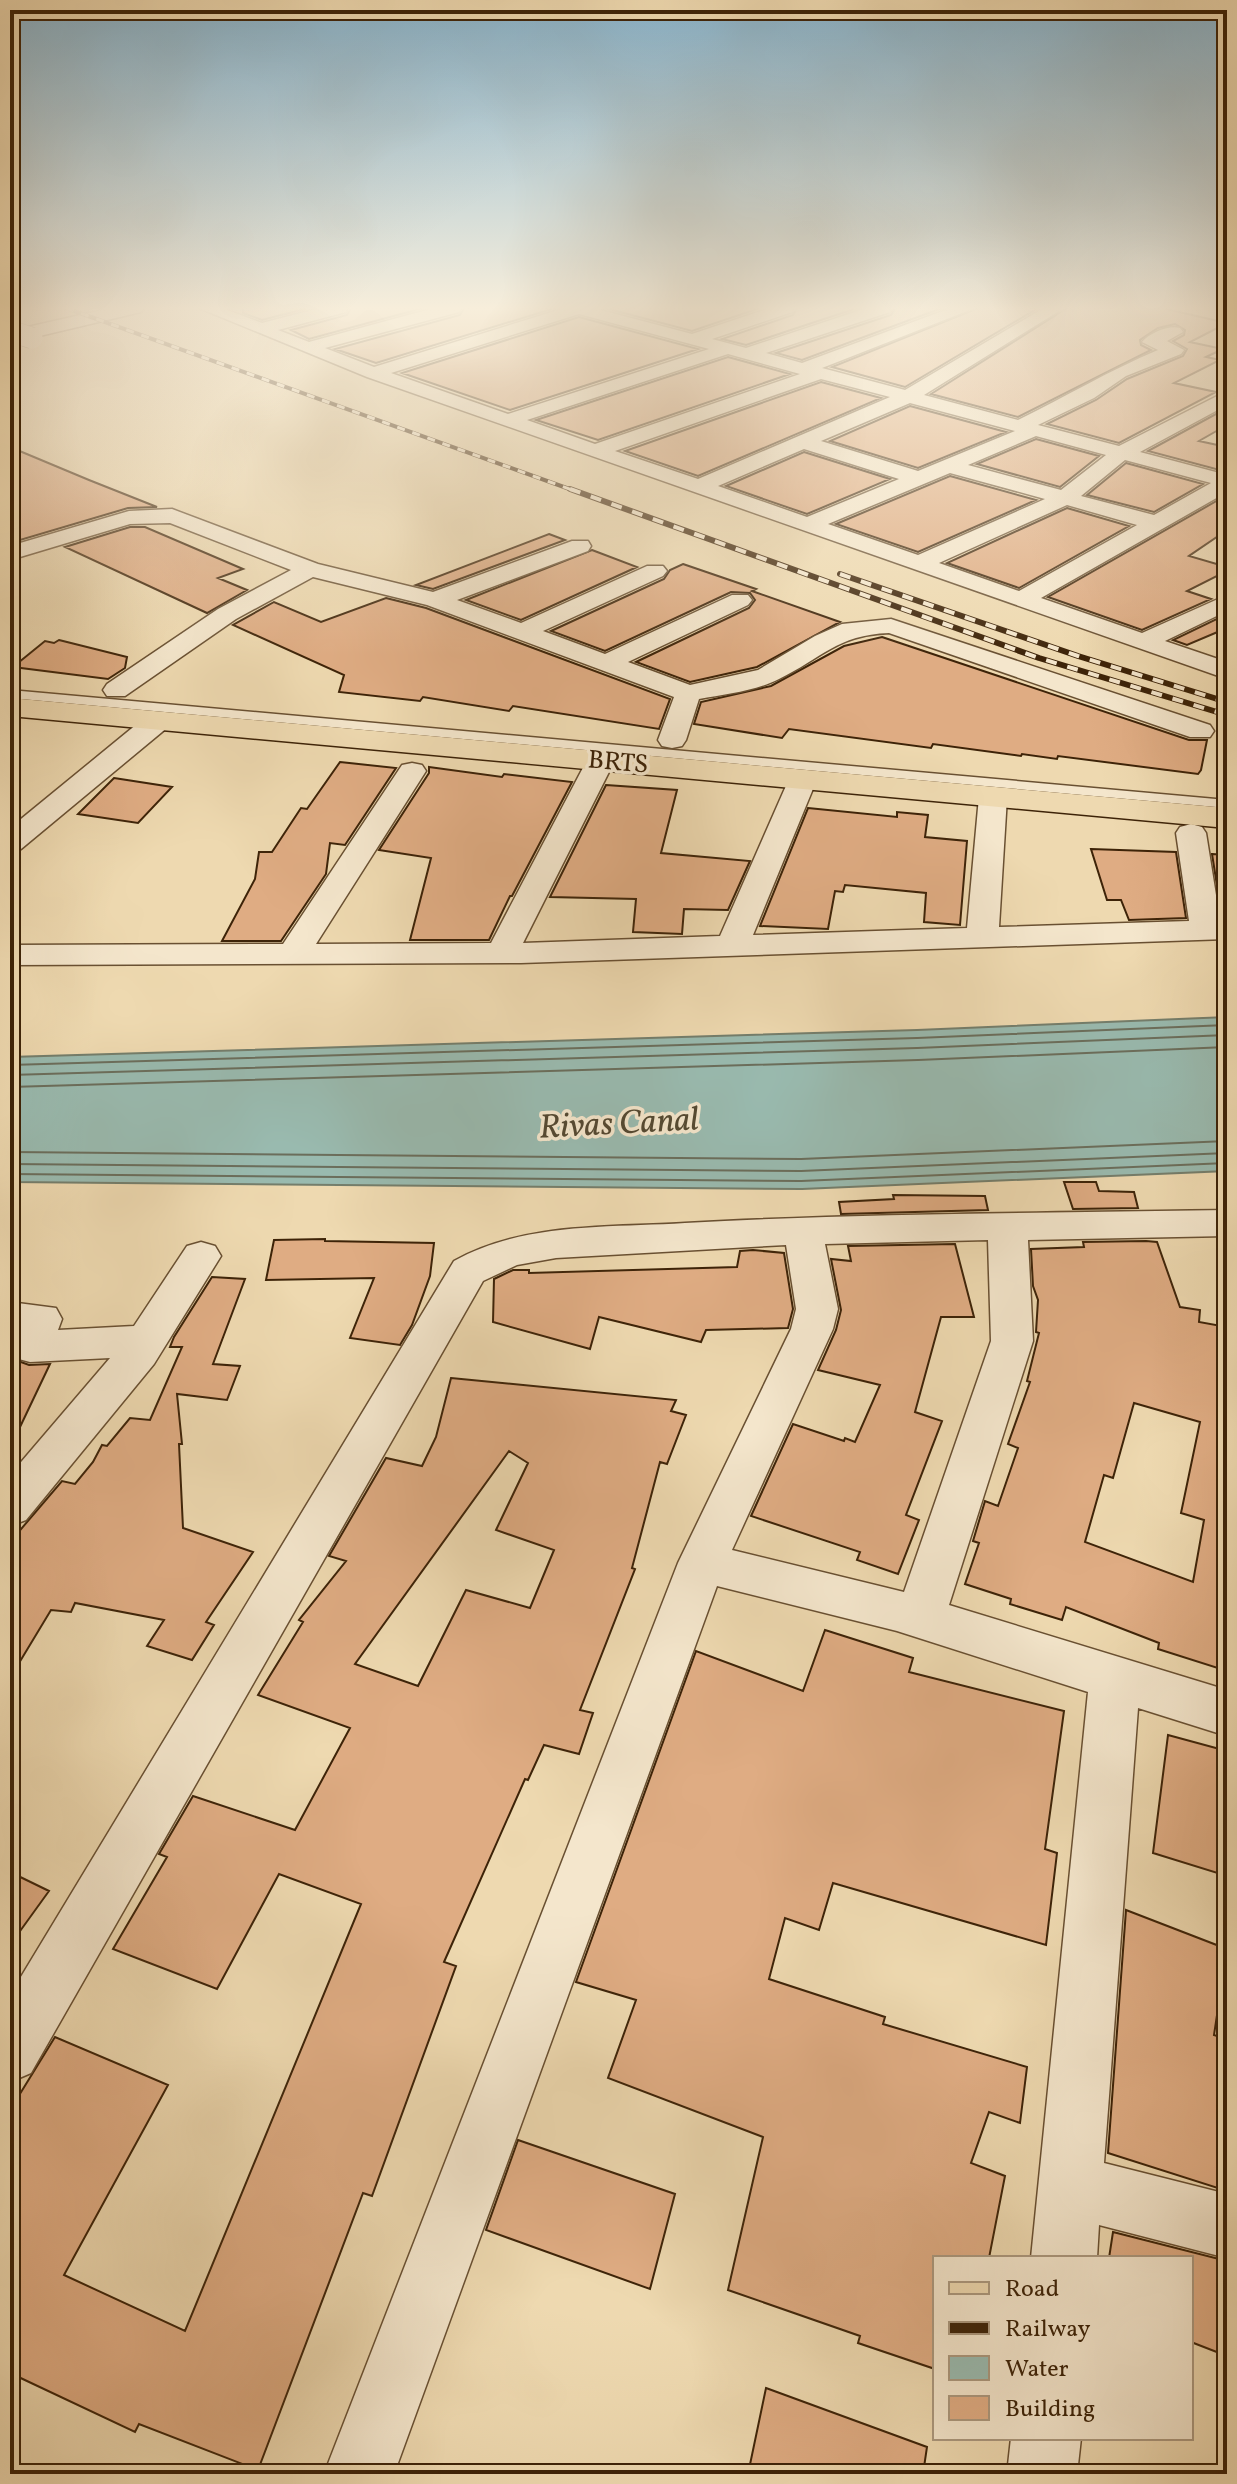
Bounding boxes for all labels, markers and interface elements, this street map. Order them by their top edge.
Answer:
street label: BRTS [586,742,650,784]
water label: Rivas Canal [538,1097,700,1153]
legend [933,2256,1193,2440]
text: Road [1005,2273,1059,2307]
text: Railway [1005,2313,1091,2347]
text: Water [1005,2353,1069,2387]
text: Building [1005,2393,1095,2427]

